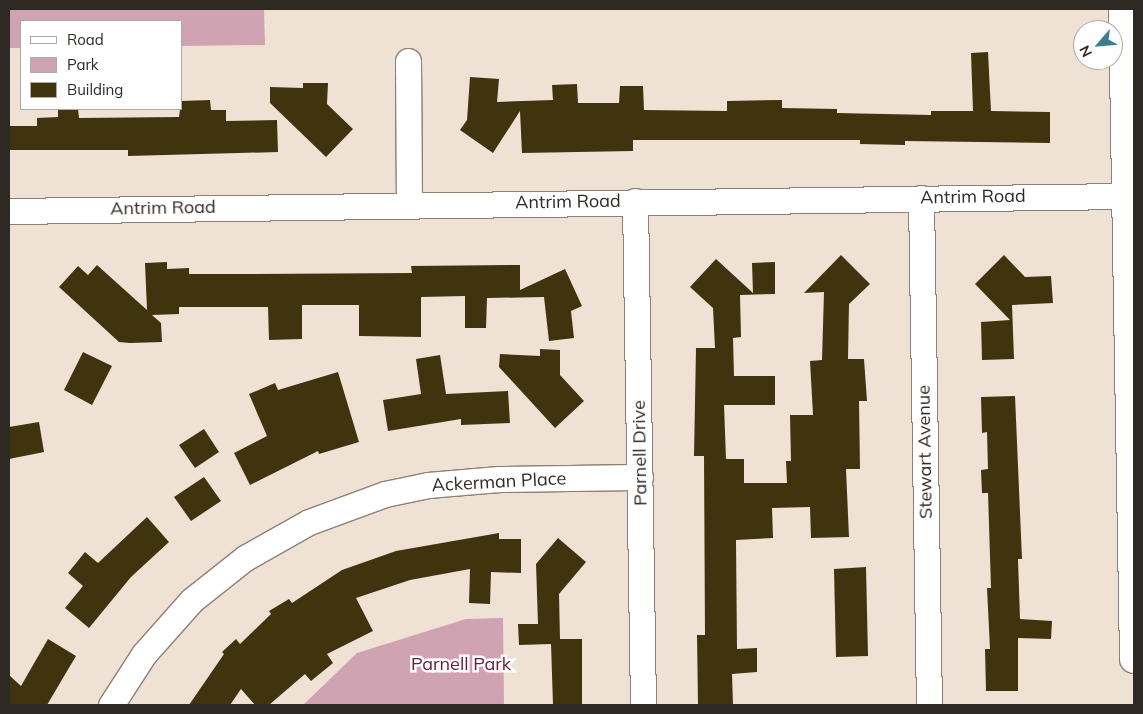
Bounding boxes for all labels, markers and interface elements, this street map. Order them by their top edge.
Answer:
legend [20,20,182,110]
north arrow [1073,20,1123,70]
text: Road [67,30,104,49]
text: N [1075,43,1096,60]
text: Park [67,55,99,74]
text: Building [67,80,123,99]
street label: Antrim Road [920,185,1026,209]
street label: Antrim Road [515,190,621,214]
street label: Antrim Road [110,196,216,220]
street label: Stewart Avenue [913,385,937,519]
street label: Parnell Drive [628,400,652,506]
street label: Ackerman Place [431,468,567,496]
park label: Parnell Park [411,653,511,675]

